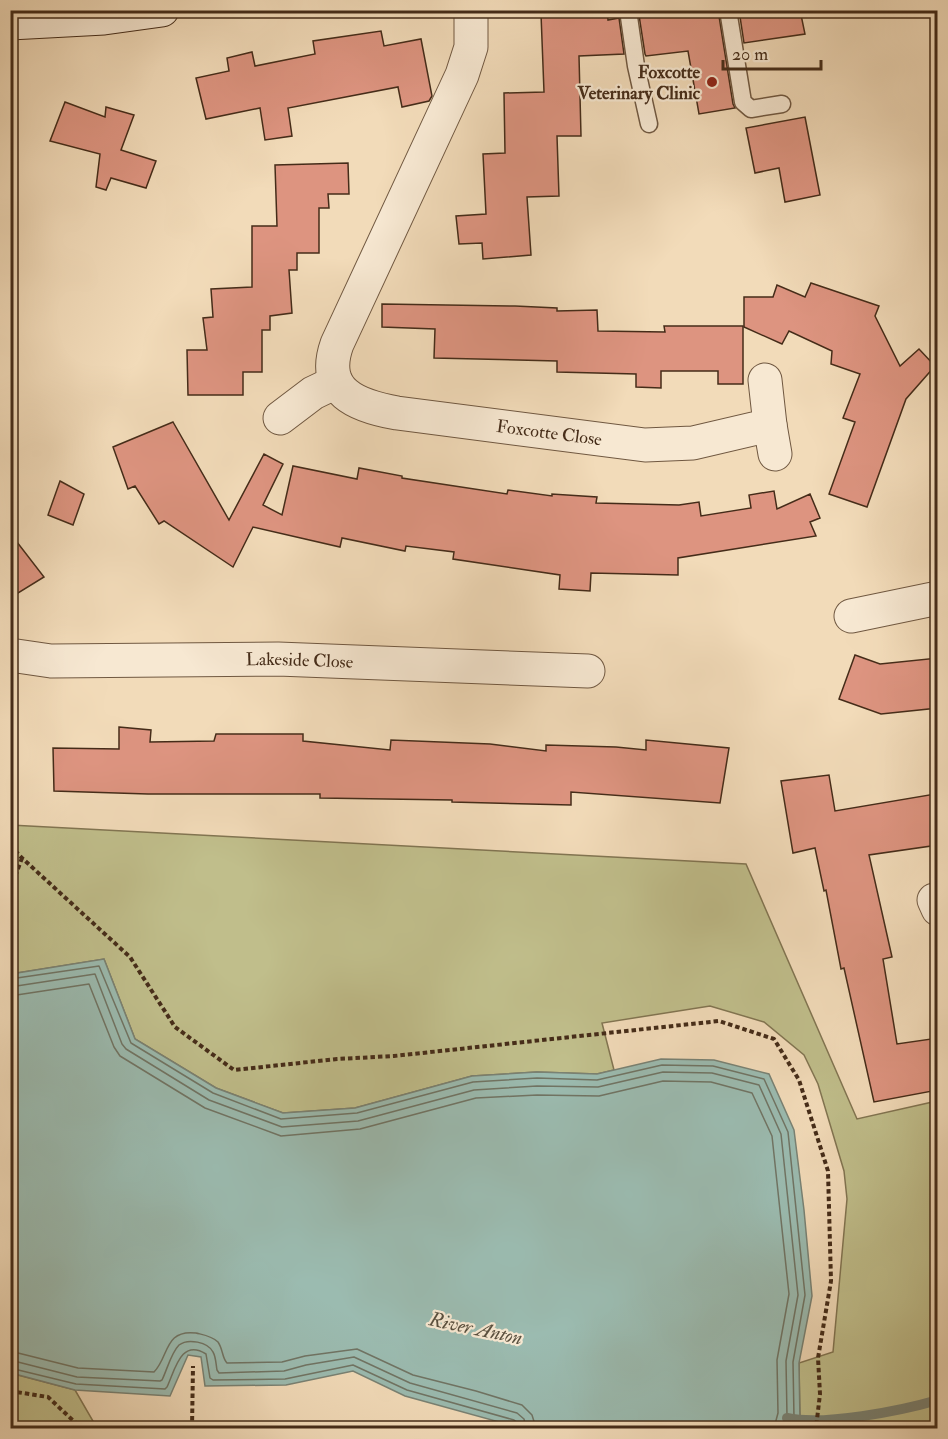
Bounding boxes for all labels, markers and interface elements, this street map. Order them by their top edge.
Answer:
scale bar [723,33,820,71]
text: 20 m [732,43,768,66]
place label: Foxcotte Veterinary Clinic [576,61,701,105]
marker: Foxcotte Veterinary Clinic [705,75,719,89]
street label: Foxcotte Close [495,415,604,451]
street label: Lakeside Close [246,648,354,674]
water label: River Anton [426,1306,525,1351]

